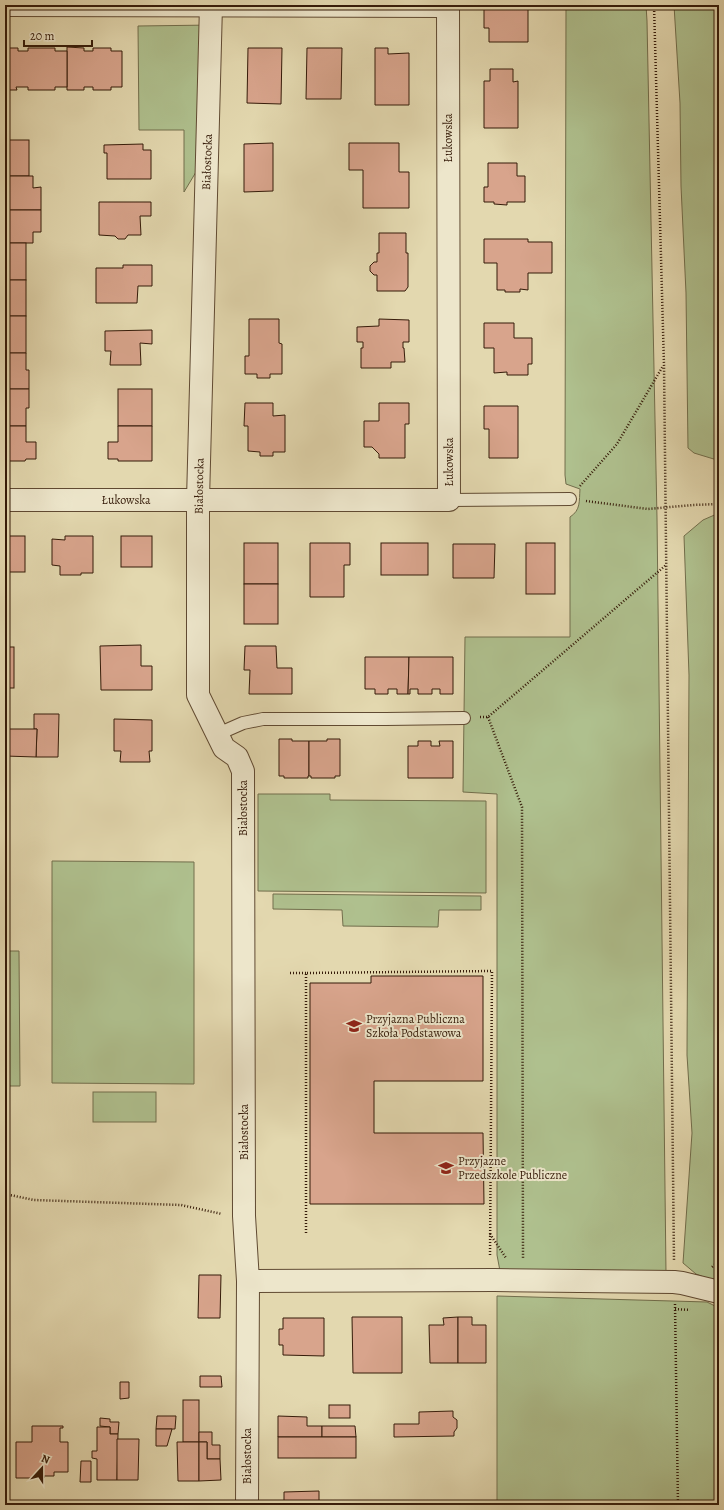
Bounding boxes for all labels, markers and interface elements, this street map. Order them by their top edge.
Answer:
scale bar [24,22,92,48]
text: 20 m [30,28,54,44]
street label: Łukowska [440,113,456,163]
street label: Białostocka [198,133,216,190]
street label: Łukowska [441,437,457,487]
street label: Białostocka [191,457,207,514]
street label: Łukowska [101,492,151,508]
street label: Białostocka [235,779,251,836]
place label: Przyjazna Publiczna Szkoła Podstawowa [366,1011,465,1041]
school or university icon: Przyjazna Publiczna Szkoła Podstawowa [345,1017,363,1035]
street label: Białostocka [236,1103,252,1160]
place label: Przyjazne Przedszkole Publiczne [458,1153,567,1183]
school or university icon: Przyjazne Przedszkole Publiczne [437,1159,455,1177]
street label: Białostocka [239,1427,255,1484]
north arrow [22,1448,62,1488]
text: N [39,1451,52,1468]

